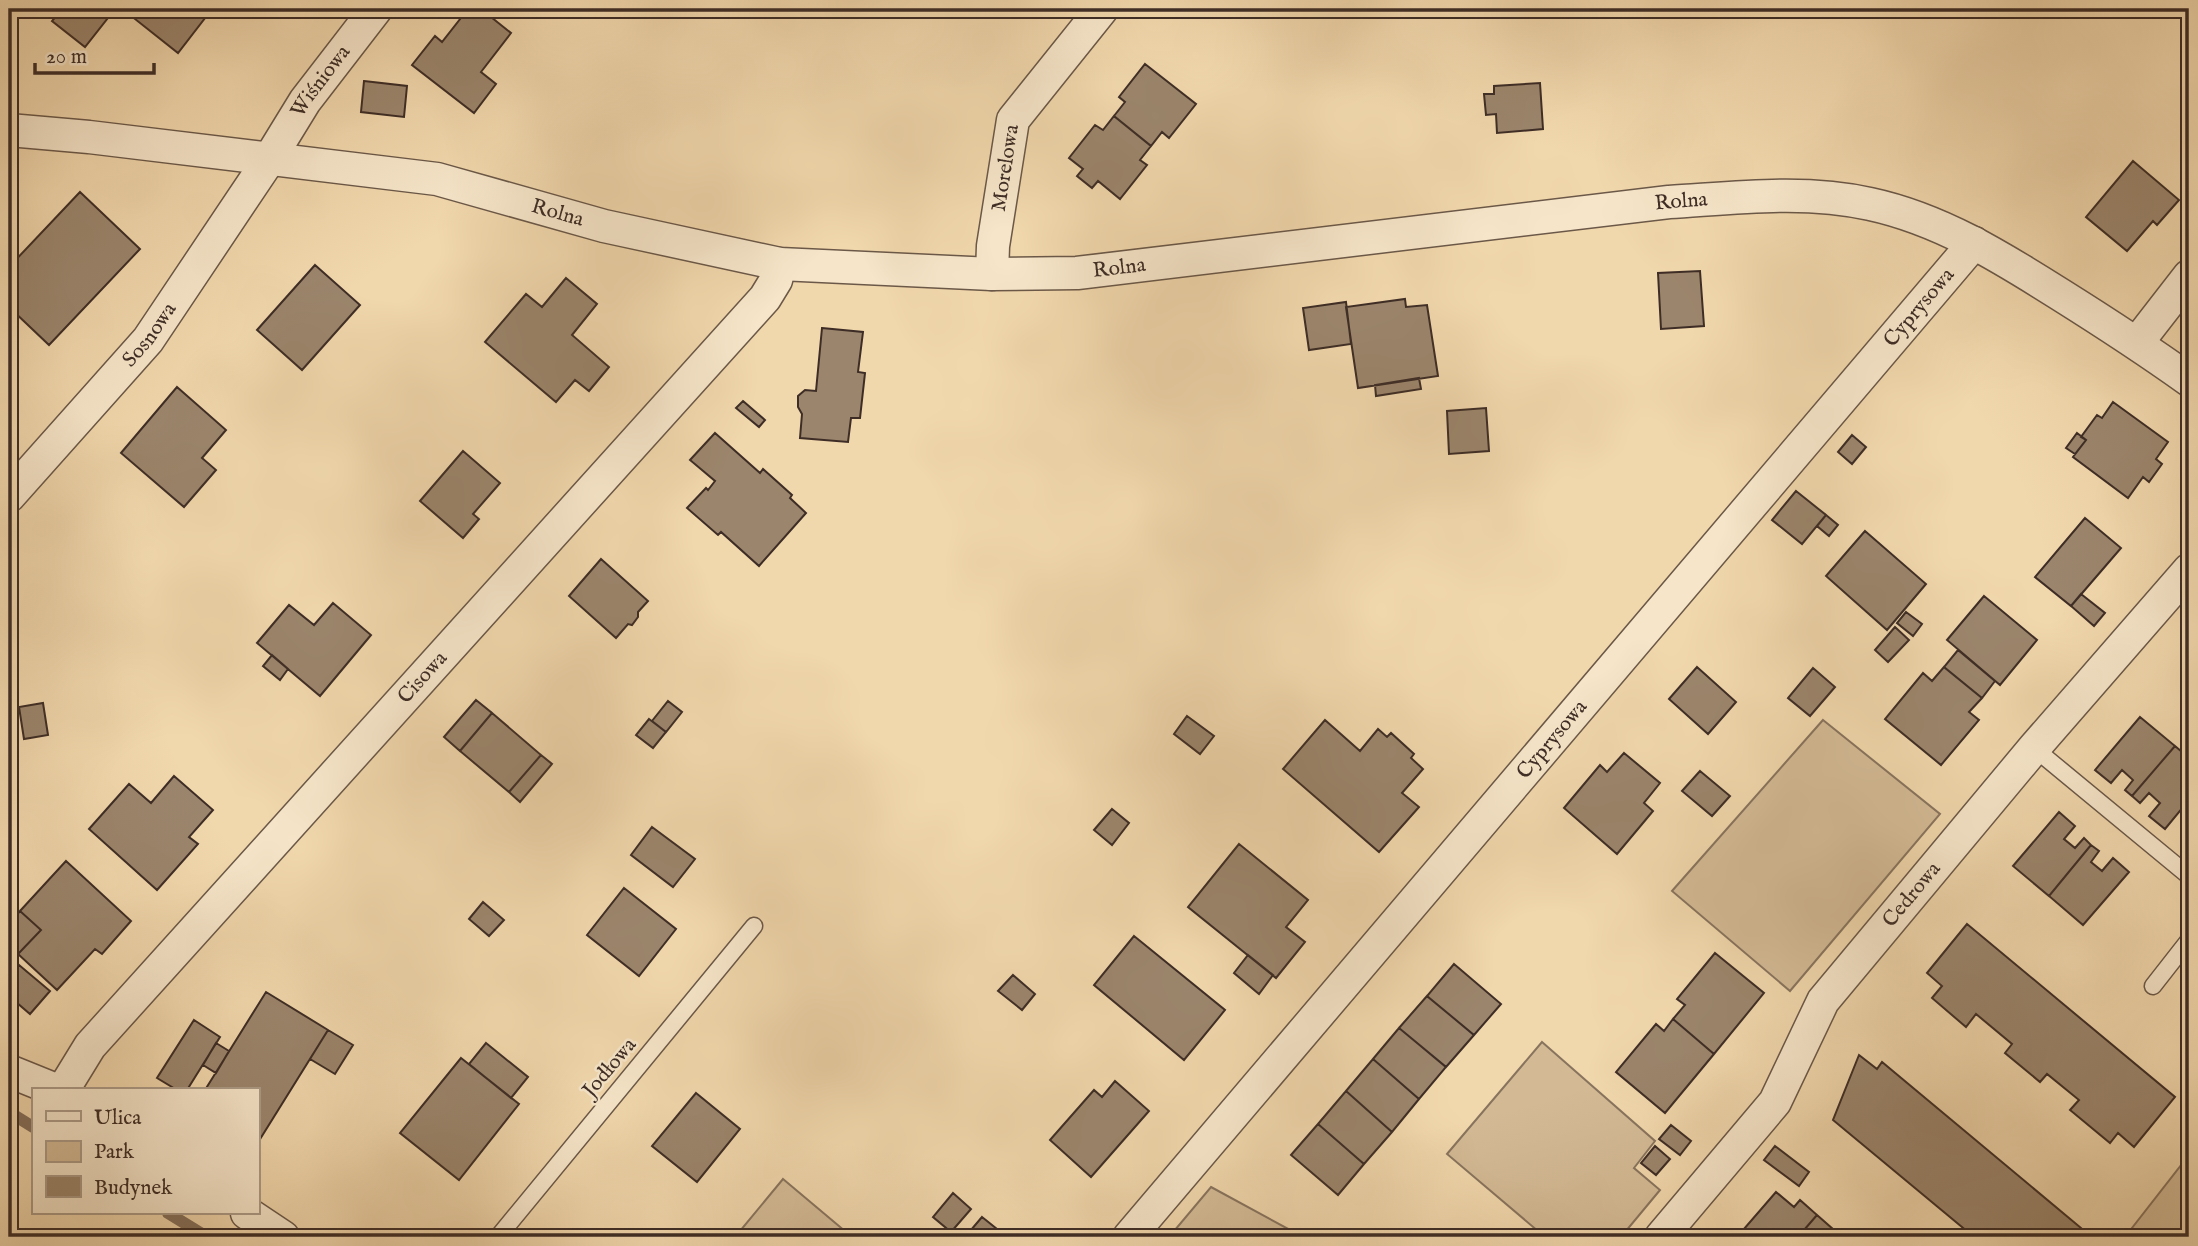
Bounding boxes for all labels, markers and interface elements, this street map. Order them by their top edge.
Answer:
scale bar [35,32,154,76]
street label: Wiśniowa [285,39,357,122]
text: 20 m [46,44,87,71]
street label: Morelowa [985,122,1026,213]
street label: Rolna [1653,186,1709,217]
street label: Rolna [528,193,588,233]
street label: Rolna [1091,251,1148,285]
street label: Cyprysowa [1878,261,1961,353]
street label: Sosnowa [116,297,183,373]
street label: Cisowa [392,645,454,710]
street label: Cyprysowa [1511,693,1594,785]
street label: Cedrowa [1876,856,1947,933]
street label: Jodłowa [576,1032,643,1105]
legend [32,1088,259,1214]
text: Ulica [94,1105,142,1132]
text: Park [94,1139,135,1166]
text: Budynek [94,1175,173,1202]

